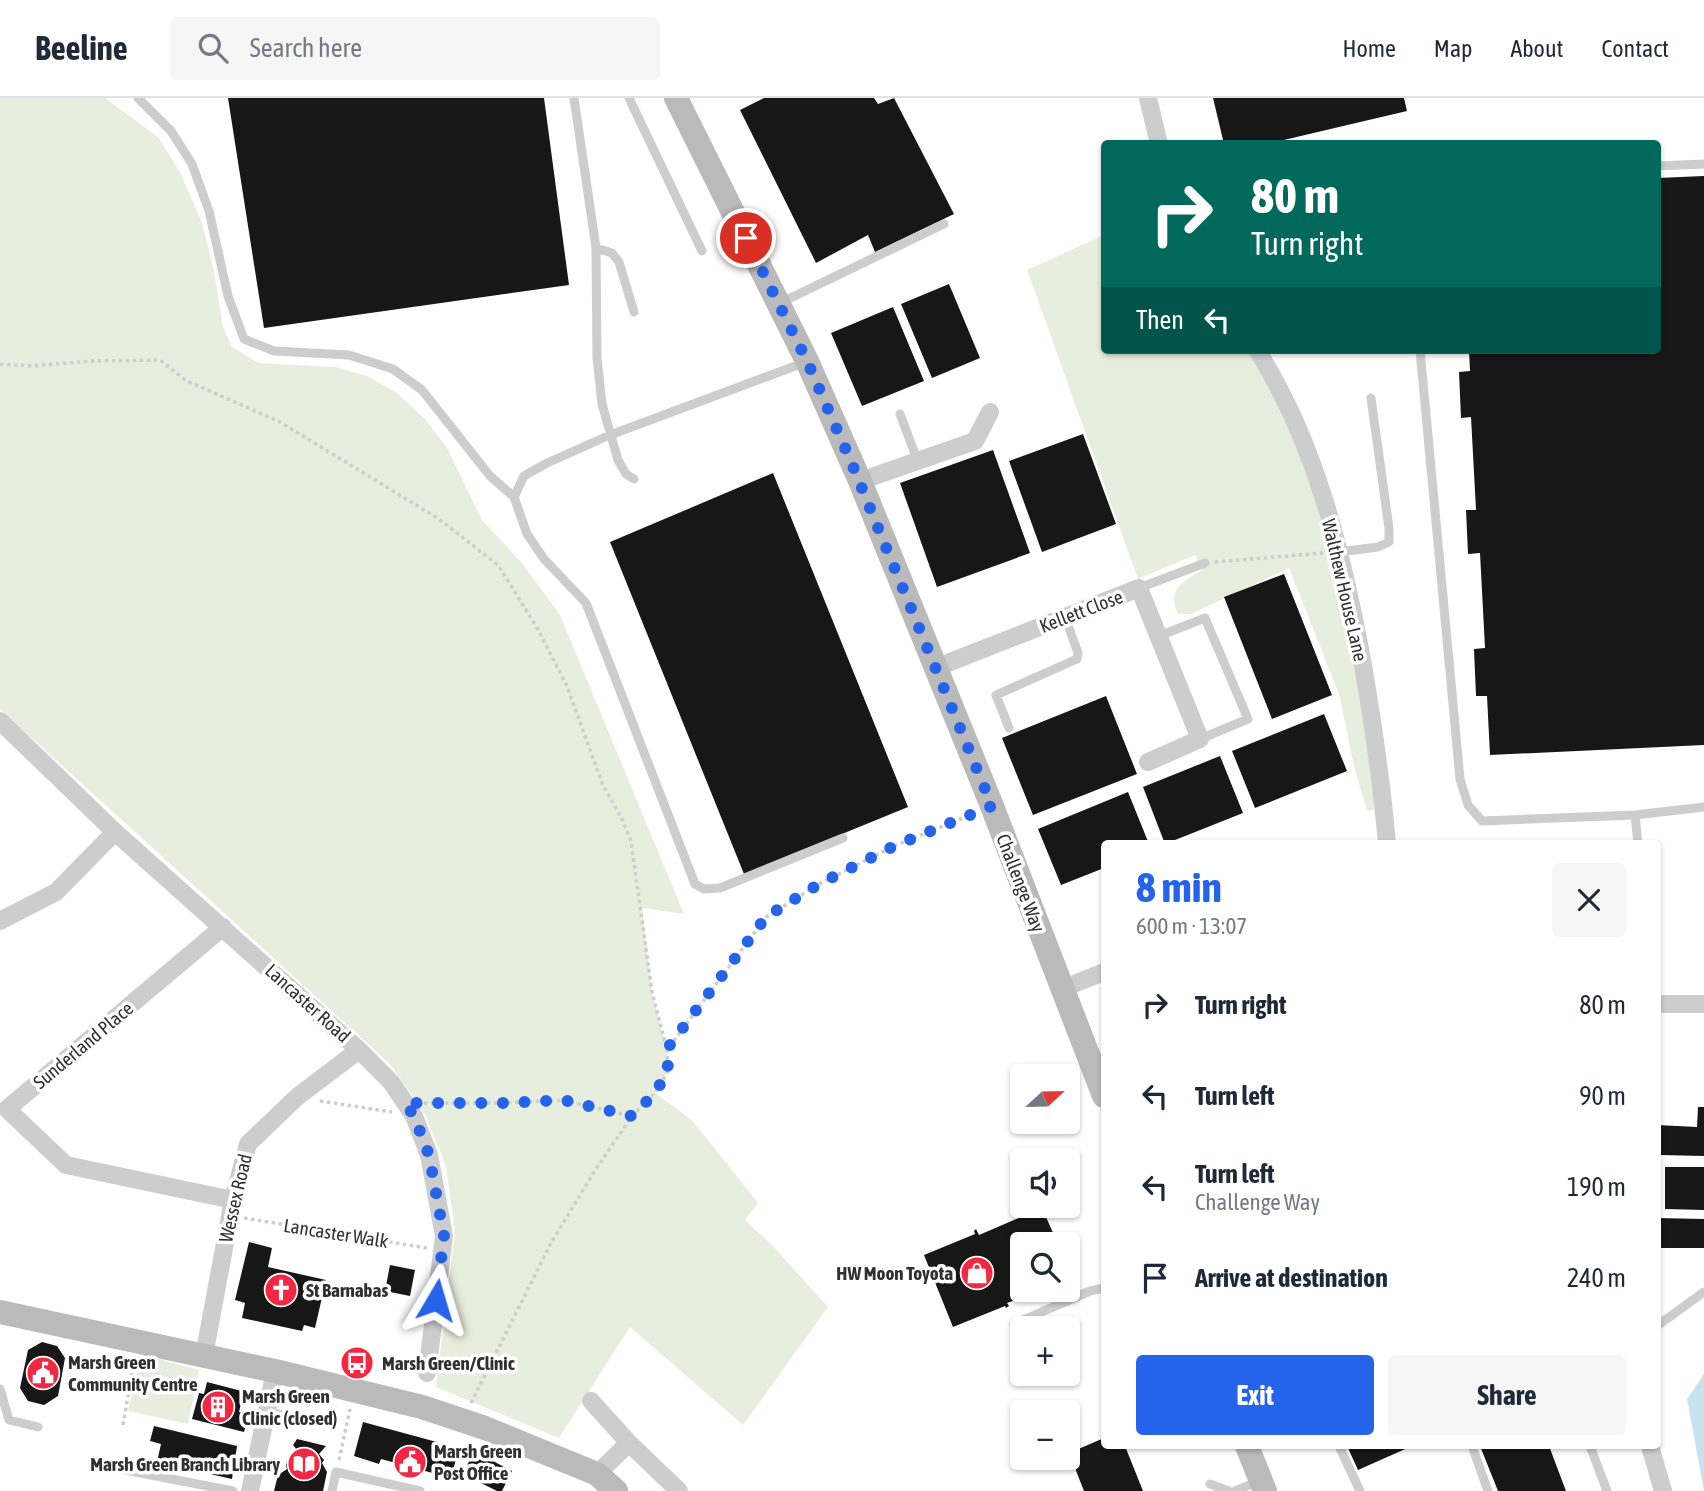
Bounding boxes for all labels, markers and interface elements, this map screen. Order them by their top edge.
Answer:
search box [170,17,660,80]
text: Beeline [35,29,128,67]
icon: search [194,29,232,67]
text: Search here [250,33,362,63]
text: Home [1342,35,1396,62]
text: Map [1434,35,1472,62]
text: About [1510,35,1563,62]
text: Contact [1601,35,1669,62]
text: 80 m [1251,167,1339,223]
icon: right [1136,168,1227,259]
pin [716,208,776,268]
icon: arrive [727,219,765,257]
text: Turn right [1251,225,1364,262]
icon: left [1198,301,1236,339]
text: Then [1136,305,1184,335]
street label: Walthew House Lane [1318,517,1372,663]
street label: Kellett Close [1036,585,1126,637]
street label: Challenge Way [992,831,1050,935]
text: 8 min [1136,863,1222,911]
button: close [1552,863,1626,937]
text: 600 m · 13:07 [1136,913,1247,939]
street label: Lancaster Road [261,959,355,1047]
icon: right [1136,986,1174,1024]
text: Turn right [1195,990,1286,1020]
text: 80 m [1579,990,1626,1020]
street label: Sunderland Place [29,997,137,1093]
north arrow [1010,1064,1080,1134]
map controls [1010,1064,1080,1470]
icon: left [1136,1077,1174,1115]
text: Turn left [1195,1081,1275,1111]
text: 90 m [1579,1081,1626,1111]
button: sound [1010,1148,1080,1218]
street label: Wessex Road [214,1152,256,1244]
text: Turn left [1195,1159,1275,1189]
icon: left [1136,1168,1174,1206]
text: 190 m [1567,1172,1626,1202]
text: Challenge Way [1195,1189,1320,1215]
street label: Lancaster Walk [282,1214,390,1252]
button: search [1010,1232,1080,1302]
shop icon: HW Moon Toyota [958,1254,996,1292]
icon: arrive [1136,1259,1174,1297]
place label: HW Moon Toyota [836,1262,953,1284]
position arrow [399,1263,473,1337]
text: Arrive at destination [1195,1263,1388,1293]
text: 240 m [1567,1263,1626,1293]
church icon: St Barnabas [262,1271,300,1309]
place label: St Barnabas [306,1279,388,1301]
button: + [1010,1316,1080,1386]
bus stop icon: Marsh Green/Clinic [338,1344,376,1382]
place label: Marsh Green Community Centre [68,1351,198,1395]
place label: Marsh Green/Clinic [382,1352,515,1374]
public building icon: Marsh Green Community Centre [24,1354,62,1392]
button: Exit [1136,1355,1374,1435]
button: Share [1388,1355,1626,1435]
place label: Marsh Green Clinic (closed) [242,1385,337,1429]
building icon: Marsh Green Clinic (closed) [199,1388,237,1426]
button: − [1010,1400,1080,1470]
place label: Marsh Green Post Office [434,1440,522,1484]
public building icon: Marsh Green Post Office [391,1443,429,1481]
library icon: Marsh Green Branch Library [285,1445,323,1483]
place label: Marsh Green Branch Library [90,1453,280,1475]

